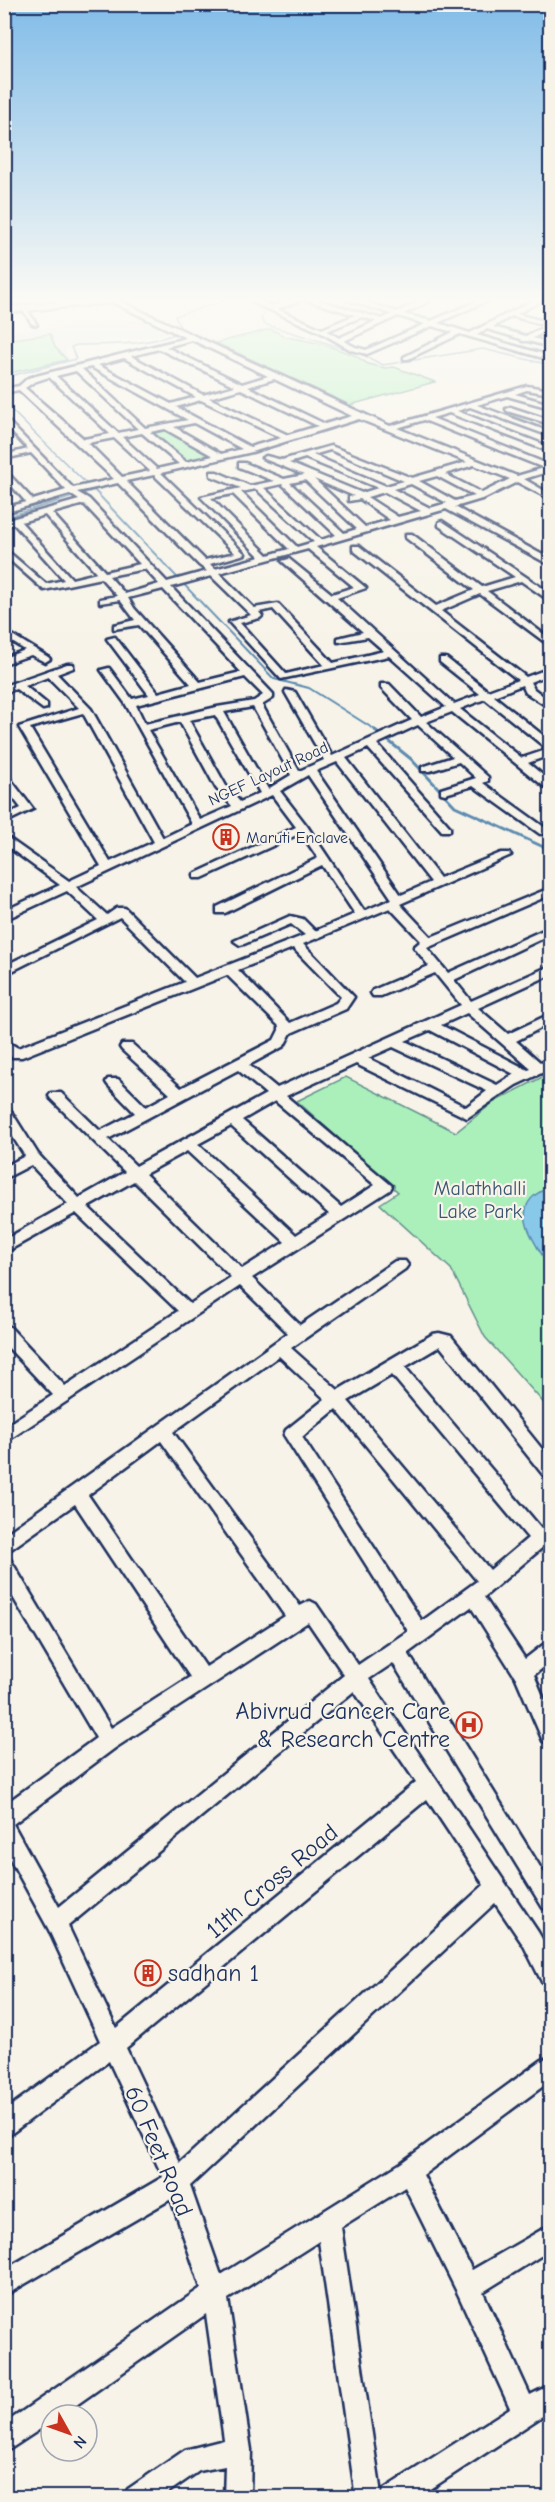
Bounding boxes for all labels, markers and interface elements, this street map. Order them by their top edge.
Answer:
street label: NGEF Layout Road [206,738,331,810]
building icon: Maruti Enclave [211,822,241,852]
place label: Maruti Enclave [246,829,348,847]
park label: Malathhalli Lake Park [434,1177,526,1223]
place label: Abivrud Cancer Care & Research Centre [235,1697,450,1753]
hospital icon: Abivrud Cancer Care & Research Centre [454,1710,484,1740]
street label: 11th Cross Road [201,1818,343,1944]
building icon: sadhan 1 [133,1958,163,1988]
place label: sadhan 1 [168,1959,259,1987]
street label: 60 Feet Road [119,2082,199,2220]
north arrow [39,2403,99,2463]
text: N [69,2432,90,2452]

